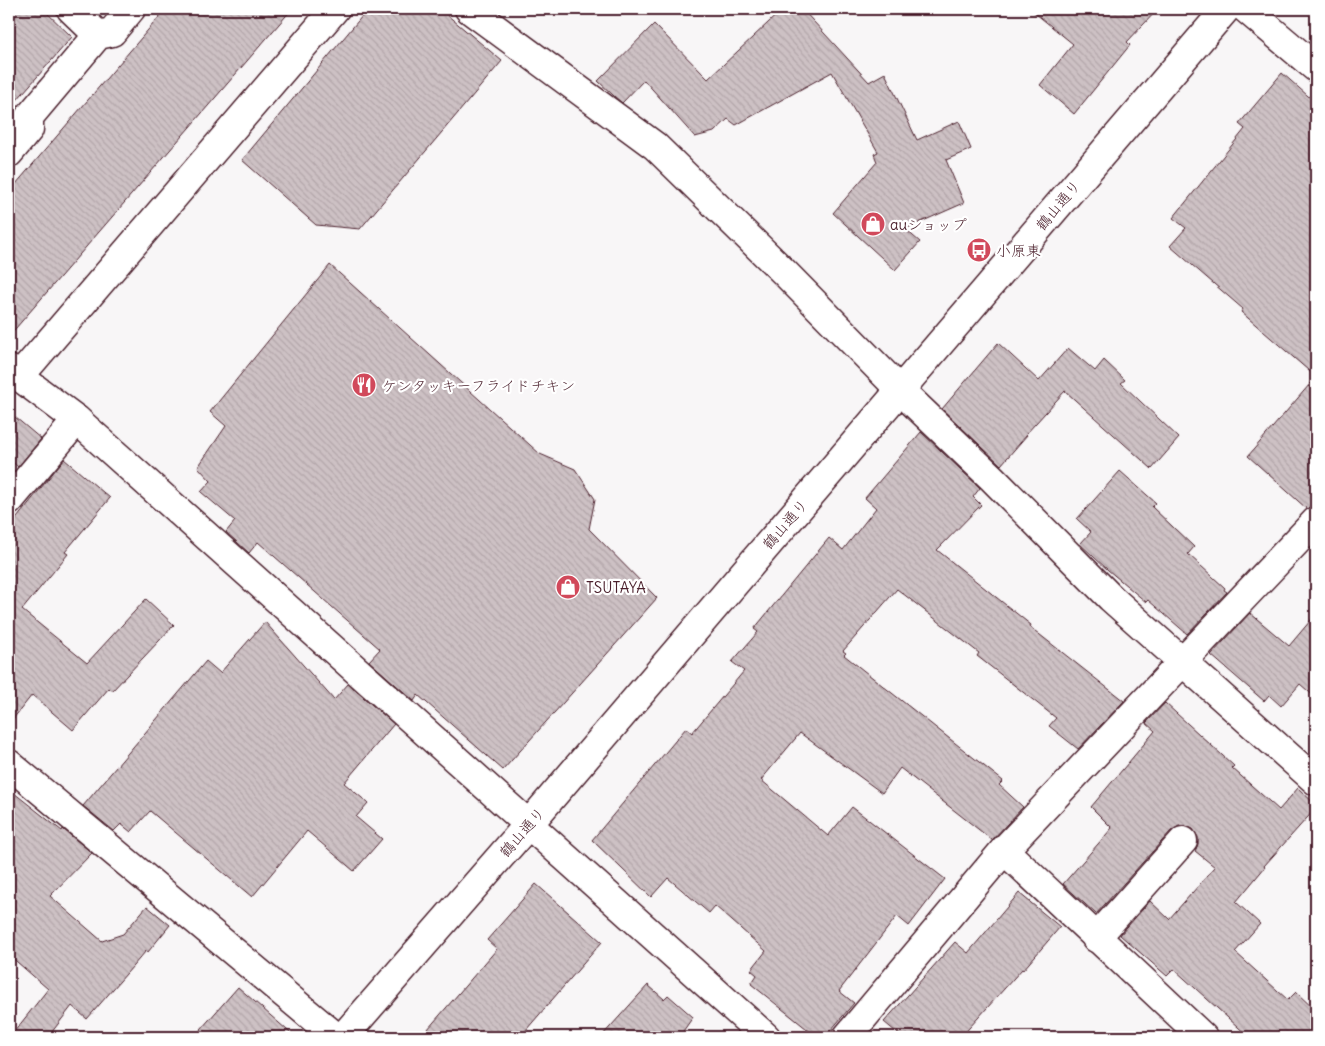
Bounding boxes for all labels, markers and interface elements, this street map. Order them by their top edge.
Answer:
street label: 鶴山通り [1031,176,1085,234]
shop icon: auショップ [860,211,886,237]
place label: auショップ [890,215,967,234]
bus stop icon: 小原東 [966,237,992,263]
place label: 小原東 [996,241,1041,260]
restaurant icon: ケンタッキーフライドチキン [351,372,377,398]
place label: ケンタッキーフライドチキン [382,376,575,395]
street label: 鶴山通り [758,495,812,553]
shop icon: TSUTAYA [555,574,581,600]
place label: TSUTAYA [586,578,646,597]
street label: 鶴山通り [495,803,549,861]

